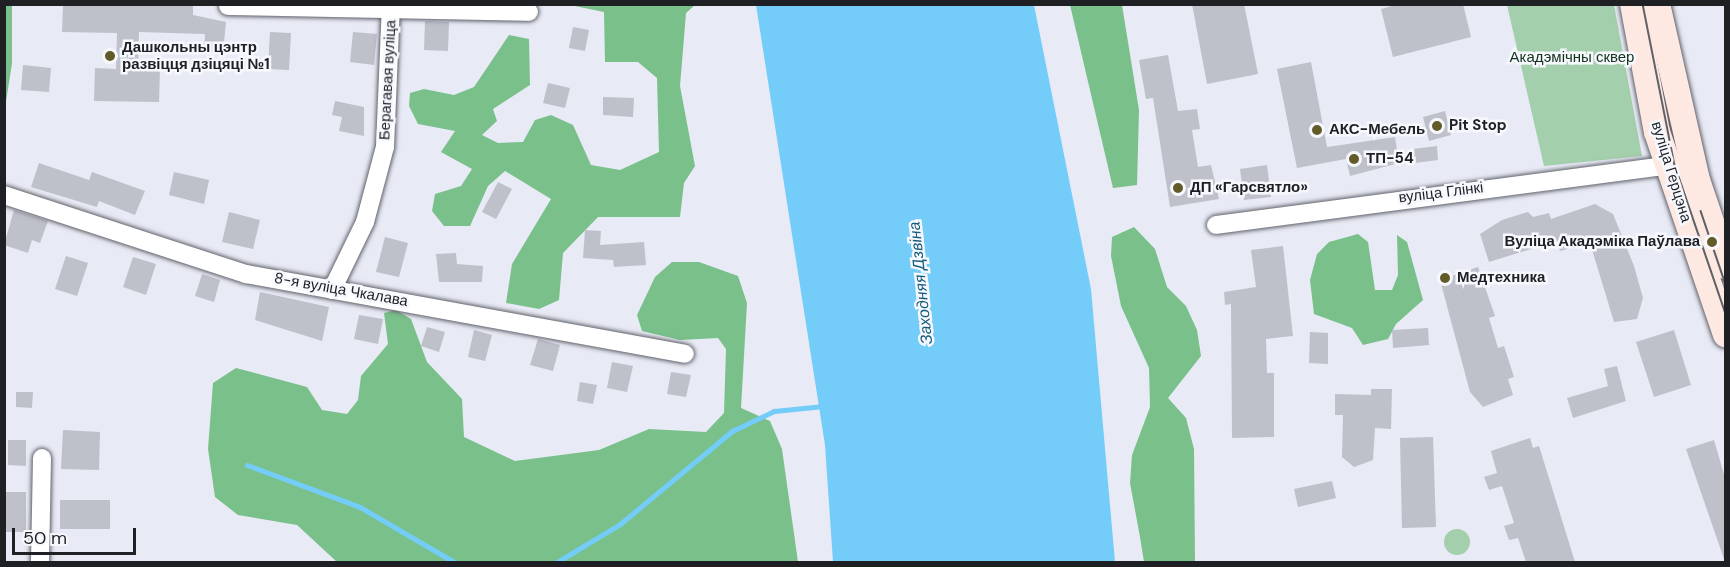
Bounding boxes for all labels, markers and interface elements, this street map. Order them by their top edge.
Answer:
street label: Берагавая вуліца [376,19,400,141]
place label: Дашкольны цэнтр развіцця дзіцяці №1 [122,38,270,73]
marker: Дашкольны цэнтр развіцця дзіцяці №1 [103,49,117,63]
park label: Акадэмічны сквер [1510,49,1634,67]
place label: Pit Stop [1449,117,1507,135]
marker: Pit Stop [1430,119,1444,133]
street label: вуліца Герцэна [1647,119,1695,225]
place label: АКС-Мебель [1329,121,1425,139]
marker: АКС-Мебель [1310,123,1324,137]
place label: ТП-54 [1366,150,1414,168]
marker: ТП-54 [1347,152,1361,166]
place label: ДП «Гарсвятло» [1190,179,1308,197]
street label: вуліца Глінкі [1398,179,1484,207]
marker: ДП «Гарсвятло» [1171,181,1185,195]
water label: Заходняя Дзвіна [905,221,937,345]
place label: Вуліца Акадэміка Паўлава [1504,233,1700,251]
marker: Вуліца Акадэміка Паўлава [1705,235,1719,249]
street label: 8-я вуліца Чкалава [273,269,409,311]
place label: Медтехника [1457,269,1545,287]
marker: Медтехника [1438,271,1452,285]
scale bar [15,516,140,554]
text: 50 m [23,526,67,550]

